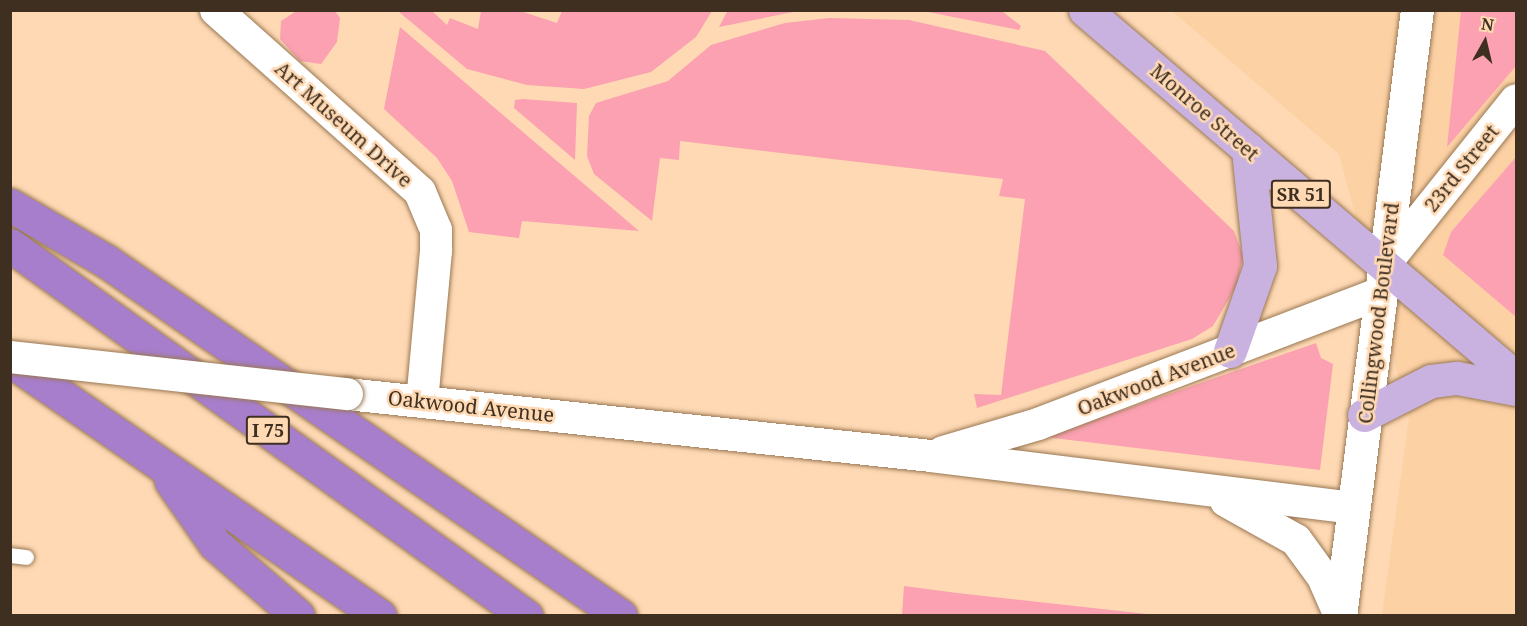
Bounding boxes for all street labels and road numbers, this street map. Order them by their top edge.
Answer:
street label: Art Museum Drive [270,56,418,192]
street label: Monroe Street [1146,58,1264,166]
street label: 23rd Street [1419,120,1503,216]
road number: SR 51 [1270,179,1332,209]
street label: Collingwood Boulevard [1353,201,1403,425]
street label: Oakwood Avenue [1074,338,1238,420]
street label: Oakwood Avenue [387,385,555,427]
road number: I 75 [246,415,290,445]

